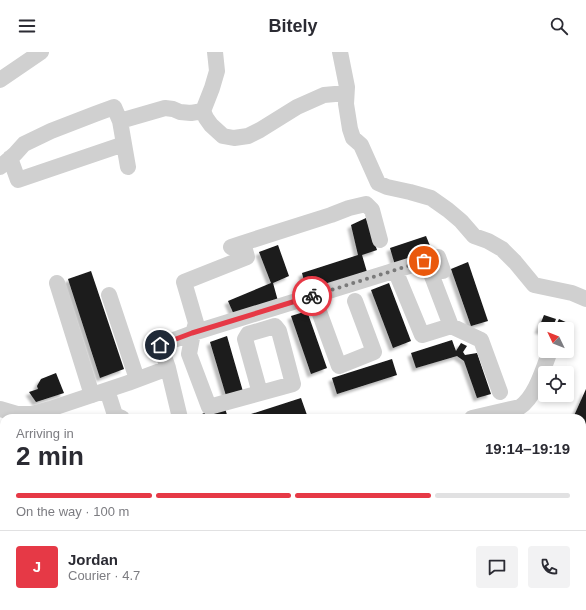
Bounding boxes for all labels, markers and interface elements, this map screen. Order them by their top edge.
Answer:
icon: menu [16,15,38,37]
icon: search [548,15,570,37]
text: Bitely [268,16,318,36]
pin [407,244,441,278]
icon: bag [413,250,435,272]
courier [292,276,332,316]
icon: bike [301,285,323,307]
north arrow [538,322,574,358]
map controls [538,322,574,402]
pin [143,328,177,362]
icon: home [149,334,171,356]
button: locate [538,366,574,402]
text: Arriving in [16,426,74,441]
text: 19:14–19:19 [485,440,570,457]
text: 2 min [16,441,84,471]
text: On the way · 100 m [16,504,129,519]
button: chat [476,546,518,588]
button: phone [528,546,570,588]
text: Jordan [68,551,118,568]
text: J [33,558,41,575]
text: Courier · 4.7 [68,568,140,583]

